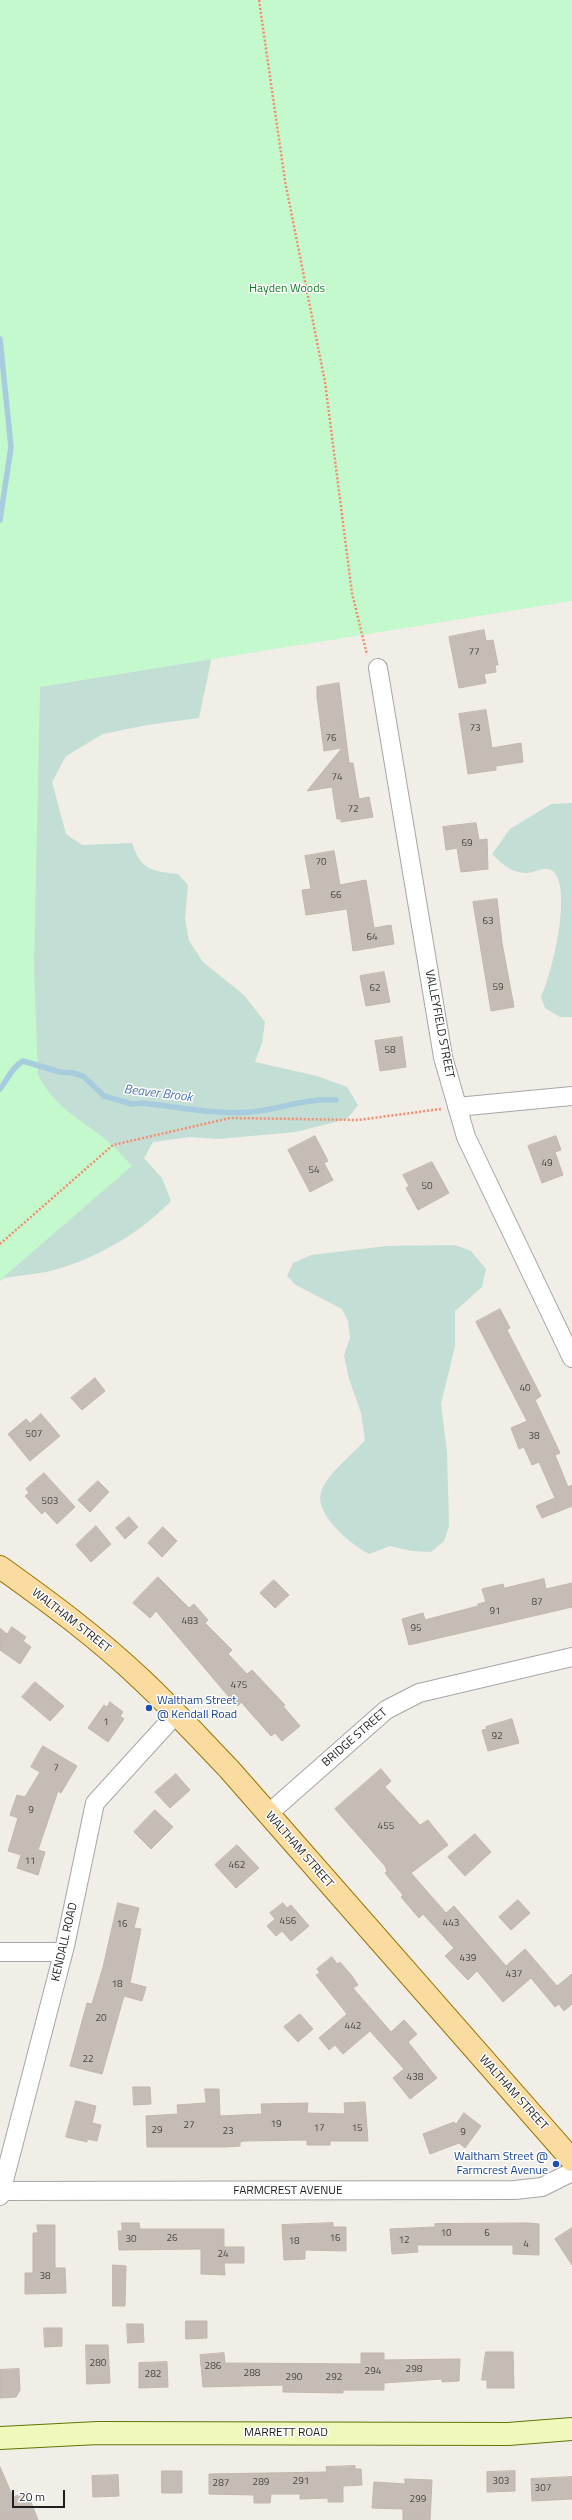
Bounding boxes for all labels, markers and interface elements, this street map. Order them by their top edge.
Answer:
park label: Hayden Woods [249,282,325,296]
house number: 77 [468,647,480,659]
house number: 73 [469,723,481,735]
house number: 76 [325,733,337,745]
house number: 74 [331,772,343,784]
house number: 72 [347,804,359,816]
house number: 69 [461,838,473,850]
house number: 70 [315,857,327,869]
house number: 66 [330,890,342,902]
house number: 63 [482,916,494,928]
house number: 64 [366,932,378,944]
street label: VALLEYFIELD STREET [421,969,457,1079]
house number: 59 [492,982,504,994]
house number: 62 [369,983,381,995]
house number: 58 [384,1045,396,1057]
water label: Beaver Brook [123,1082,193,1106]
house number: 49 [541,1158,553,1170]
house number: 54 [308,1165,320,1177]
house number: 50 [421,1181,433,1193]
house number: 40 [519,1383,531,1395]
house number: 507 [26,1429,42,1441]
house number: 38 [528,1431,540,1443]
house number: 503 [42,1496,58,1508]
street label: WALTHAM STREET [29,1586,113,1656]
house number: 87 [531,1597,543,1609]
house number: 91 [489,1606,501,1618]
house number: 483 [182,1616,198,1628]
house number: 95 [410,1623,422,1635]
house number: 475 [231,1680,247,1692]
place label: Waltham Street @ Kendall Road [157,1694,237,1722]
marker: Waltham Street @ Kendall Road [144,1703,154,1713]
street label: BRIDGE STREET [319,1706,391,1770]
house number: 1 [103,1717,109,1729]
house number: 92 [491,1731,503,1743]
house number: 7 [53,1763,59,1775]
house number: 9 [28,1805,34,1817]
street label: WALTHAM STREET [262,1809,336,1891]
house number: 455 [378,1821,394,1833]
house number: 11 [24,1856,36,1868]
house number: 462 [229,1860,245,1872]
street label: KENDALL ROAD [49,1901,81,1983]
house number: 456 [280,1916,296,1928]
house number: 443 [443,1918,459,1930]
house number: 16 [116,1919,128,1931]
house number: 439 [460,1953,476,1965]
house number: 437 [506,1969,522,1981]
house number: 18 [111,1979,123,1991]
house number: 20 [95,2013,107,2025]
house number: 442 [345,2021,361,2033]
street label: WALTHAM STREET [475,2052,551,2134]
house number: 22 [82,2054,94,2066]
house number: 438 [407,2072,423,2084]
house number: 19 [270,2119,282,2131]
house number: 27 [183,2120,195,2132]
house number: 17 [313,2123,325,2135]
house number: 15 [351,2123,363,2135]
house number: 29 [151,2125,163,2137]
house number: 23 [222,2126,234,2138]
house number: 9 [460,2127,466,2139]
place label: Waltham Street @ Farmcrest Avenue [454,2150,548,2178]
marker: Waltham Street @ Farmcrest Avenue [551,2159,561,2169]
street label: FARMCREST AVENUE [233,2184,343,2198]
house number: 10 [440,2228,452,2240]
house number: 6 [484,2228,490,2240]
house number: 26 [166,2233,178,2245]
house number: 16 [329,2233,341,2245]
house number: 30 [125,2234,137,2246]
house number: 12 [398,2235,410,2247]
house number: 18 [288,2236,300,2248]
house number: 4 [523,2239,529,2251]
house number: 24 [217,2249,229,2261]
house number: 38 [39,2271,51,2283]
house number: 280 [90,2358,106,2370]
house number: 286 [205,2361,221,2373]
house number: 298 [406,2364,422,2376]
house number: 294 [365,2366,381,2378]
house number: 288 [244,2368,260,2380]
house number: 282 [145,2369,161,2381]
house number: 290 [286,2372,302,2384]
house number: 292 [326,2372,342,2384]
street label: MARRETT ROAD [244,2426,328,2440]
house number: 291 [293,2476,309,2488]
house number: 303 [493,2476,509,2488]
house number: 289 [253,2477,269,2489]
house number: 287 [213,2478,229,2490]
scale bar [14,2482,67,2508]
house number: 307 [535,2483,551,2495]
text: 20 m [19,2487,45,2506]
house number: 299 [410,2494,426,2506]

